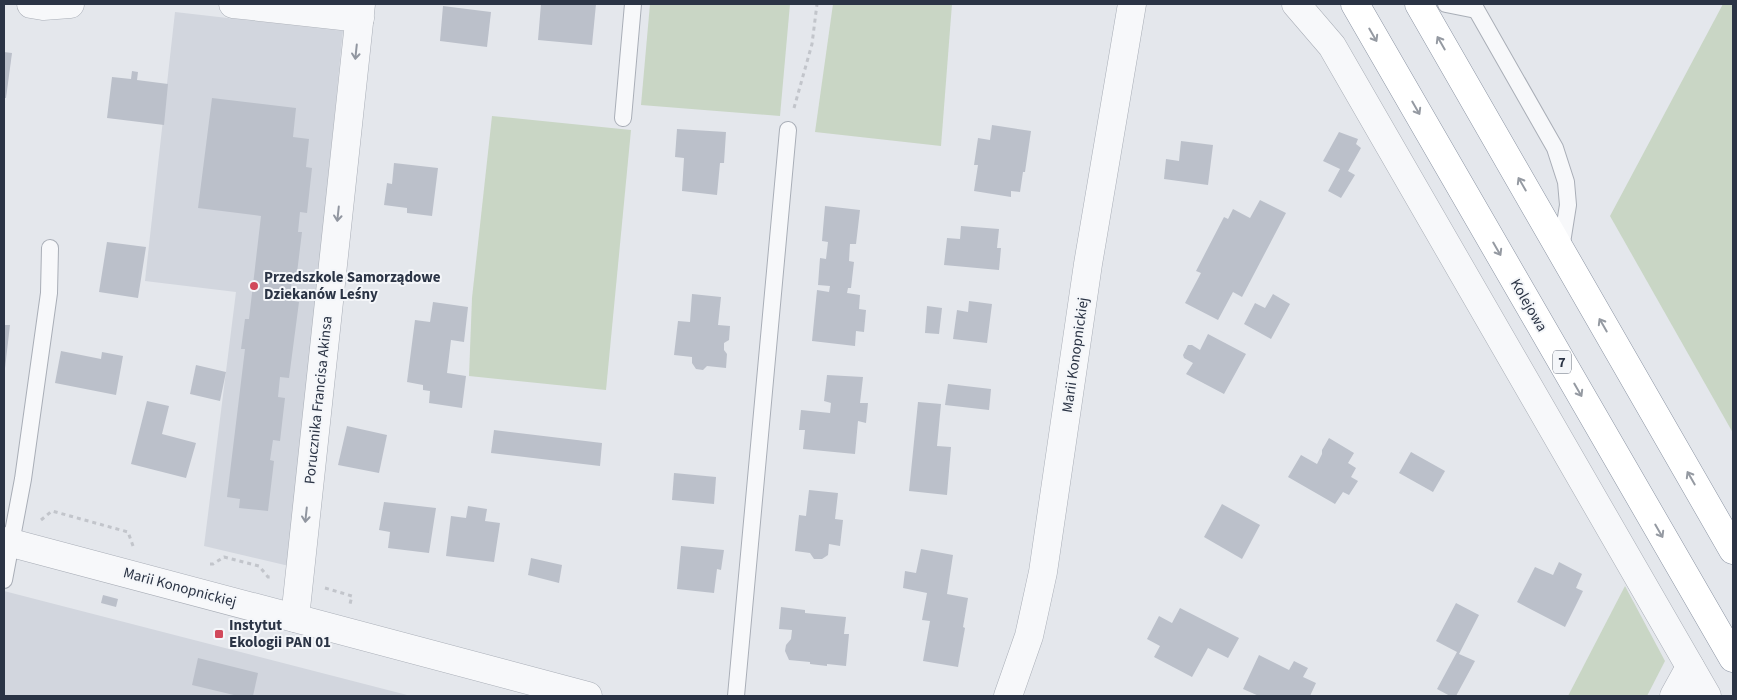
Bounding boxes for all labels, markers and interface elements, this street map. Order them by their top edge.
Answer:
one-way arrow [1369,27,1379,42]
one-way arrow [1436,35,1446,50]
one-way arrow [351,44,361,60]
one-way arrow [1411,101,1421,115]
one-way arrow [1517,176,1527,191]
one-way arrow [334,205,343,221]
one-way arrow [1492,242,1502,256]
place label: Przedszkole Samorządowe Dziekanów Leśny [264,267,441,305]
street label: Kolejowa [1505,275,1552,336]
marker: Przedszkole Samorządowe Dziekanów Leśny [248,280,260,292]
street label: Marii Konopnickiej [1057,296,1094,414]
street label: Porucznika Francisa Akinsa [299,315,338,485]
one-way arrow [1598,317,1608,332]
road number: 7 [1553,351,1571,374]
one-way arrow [1573,382,1583,397]
one-way arrow [1686,471,1696,485]
one-way arrow [301,506,311,522]
one-way arrow [1655,523,1665,537]
street label: Marii Konopnickiej [121,562,239,613]
place label: Instytut Ekologii PAN 01 [229,615,331,653]
marker: Instytut Ekologii PAN 01 [213,628,225,640]

